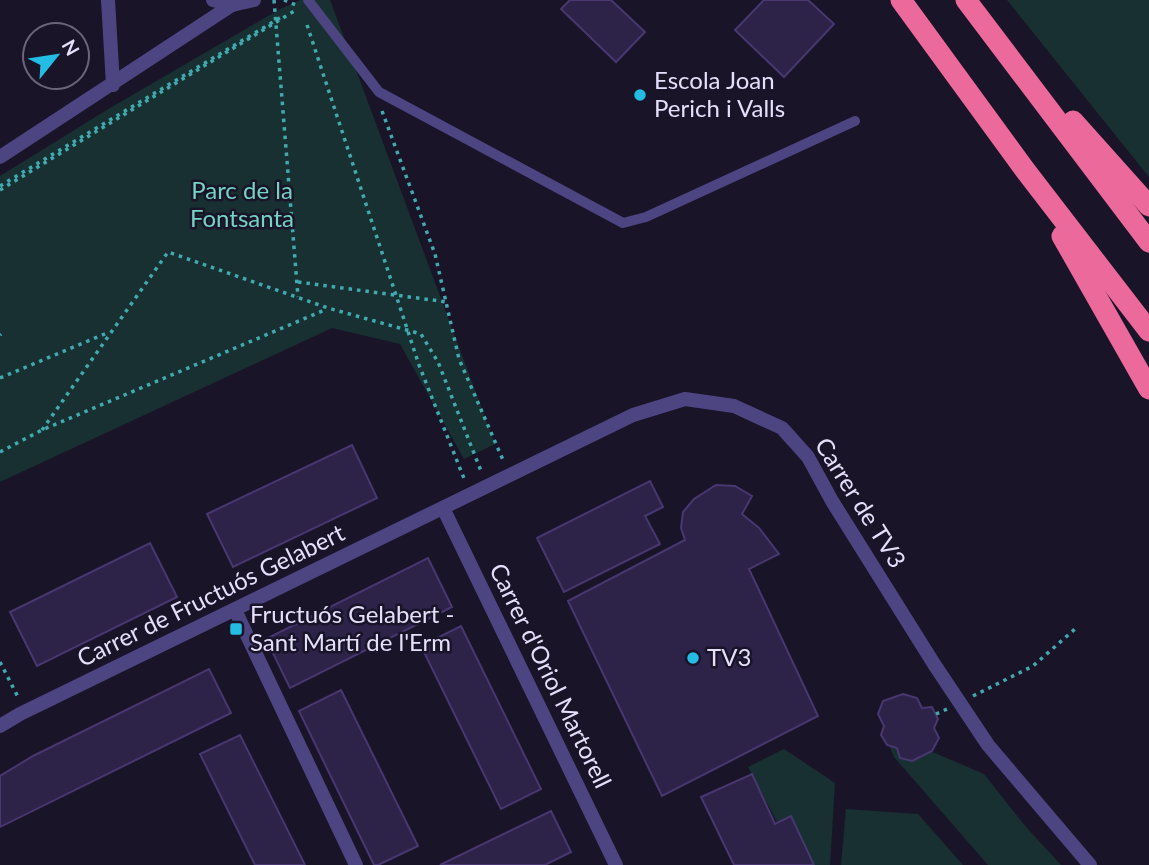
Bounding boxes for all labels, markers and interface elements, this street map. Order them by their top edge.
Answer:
north arrow [21,21,91,91]
text: N [58,35,85,59]
place label: Escola Joan Perich i Valls [654,65,785,122]
marker: Escola Joan Perich i Valls [632,87,648,103]
park label: Parc de la Fontsanta [190,175,294,232]
street label: Carrer de TV3 [810,432,913,573]
street label: Carrer de Fructuós Gelabert [72,517,349,672]
street label: Carrer d'Oriol Martorell [484,558,618,792]
place label: Fructuós Gelabert - Sant Martí de l'Erm [250,599,454,656]
marker: Fructuós Gelabert - Sant Martí de l'Erm [228,621,244,637]
place label: TV3 [707,642,751,671]
marker: TV3 [685,650,701,666]

